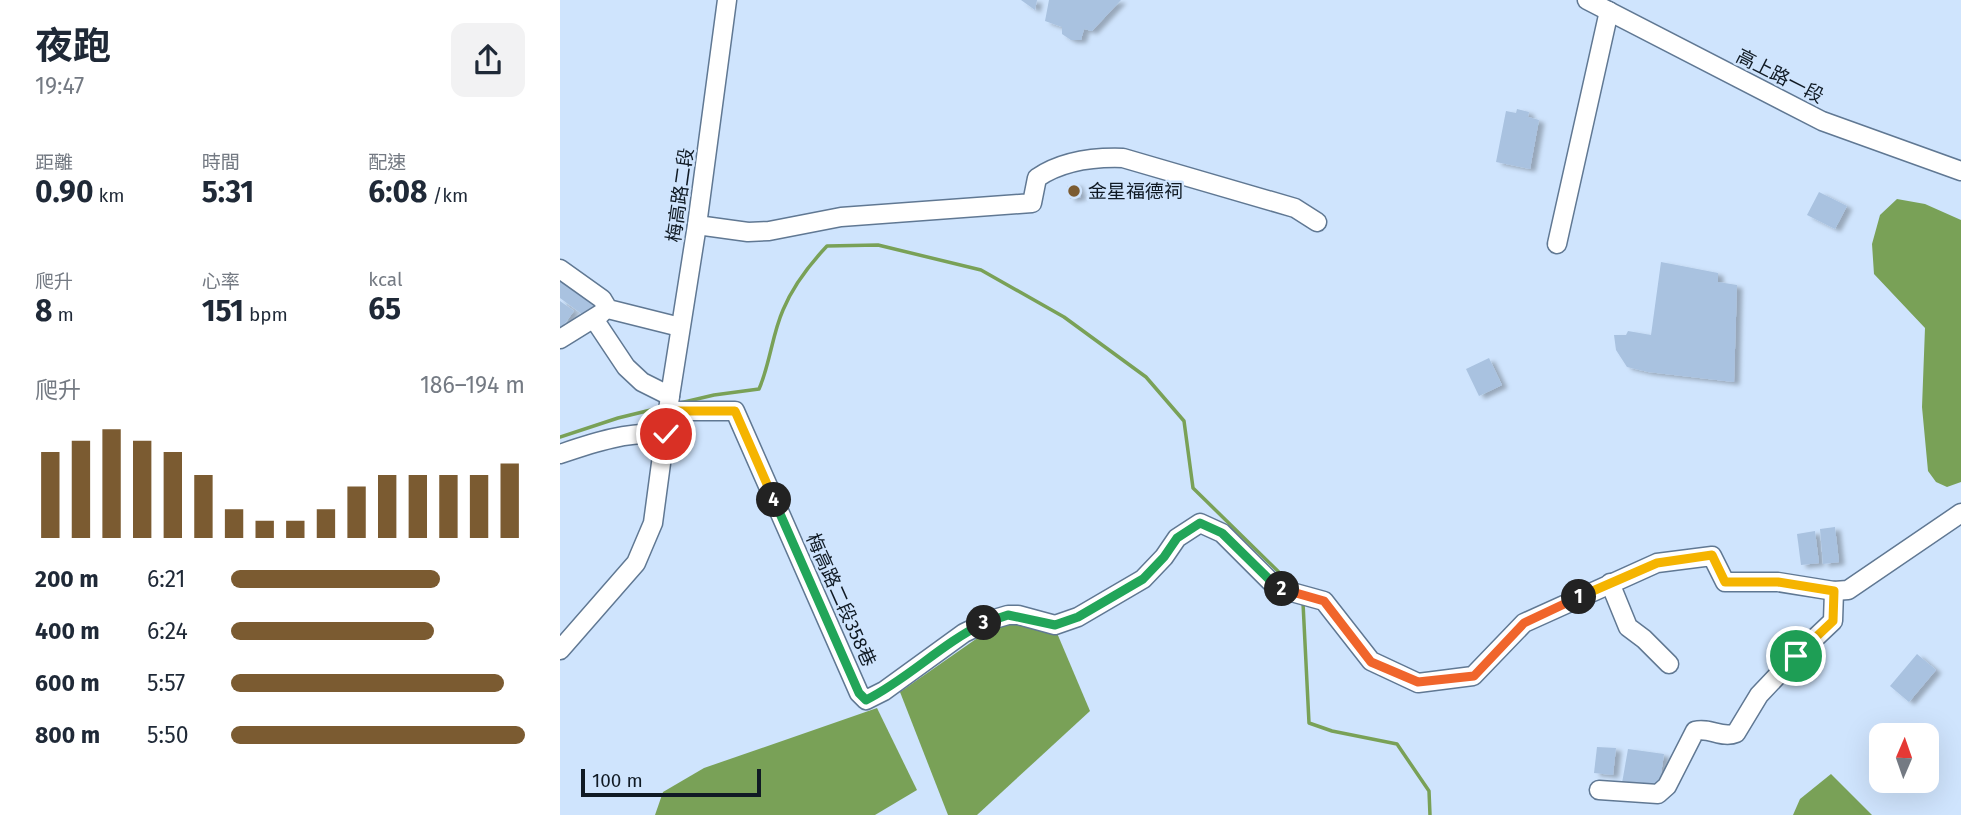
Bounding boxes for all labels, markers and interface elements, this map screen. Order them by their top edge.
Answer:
text: 夜跑 [35,23,111,69]
button: share [451,23,525,97]
street label: 高上路一段 [1732,44,1828,108]
text: 19:47 [35,72,84,100]
street label: 梅高路二段 [662,146,698,244]
text: 距離 [35,151,73,174]
text: 時間 [202,151,240,174]
text: 配速 [368,151,406,174]
text: 0.90 [35,174,93,210]
text: 5:31 [202,174,254,210]
text: 6:08 [368,174,427,210]
place label: 金星福德祠 [1088,180,1183,203]
marker: 金星福德祠 [1066,183,1082,199]
text: km [93,184,125,207]
text: /km [427,184,468,207]
text: kcal [368,268,403,291]
text: 爬升 [35,270,73,293]
text: 心率 [202,270,240,293]
text: 65 [368,291,401,327]
text: 8 [35,293,52,329]
text: 151 [202,293,244,329]
text: m [52,303,74,326]
text: bpm [244,303,288,326]
text: 186–194 m [420,371,525,399]
text: 爬升 [35,376,81,404]
pin [636,404,696,464]
icon: check [647,415,685,453]
pin: 4 [756,482,792,518]
text: 4 [768,488,779,511]
street label: 梅高路二段358巷 [801,530,881,670]
text: 200 m [35,565,99,593]
text: 6:21 [147,565,186,593]
pin: 2 [1264,572,1300,606]
text: 2 [1277,577,1286,600]
pin: 1 [1562,580,1596,614]
text: 1 [1574,585,1583,608]
pin: 3 [966,606,1002,640]
text: 3 [979,611,988,634]
text: 400 m [35,617,100,645]
text: 6:24 [147,617,188,645]
pin [1766,626,1826,686]
icon: arrive [1777,637,1815,675]
text: 600 m [35,669,100,697]
text: 5:57 [147,669,185,697]
text: 800 m [35,721,100,749]
text: 5:50 [147,721,189,749]
north arrow [1869,723,1939,793]
map controls [1869,723,1939,793]
scale bar [581,766,761,798]
text: 100 m [592,769,643,792]

